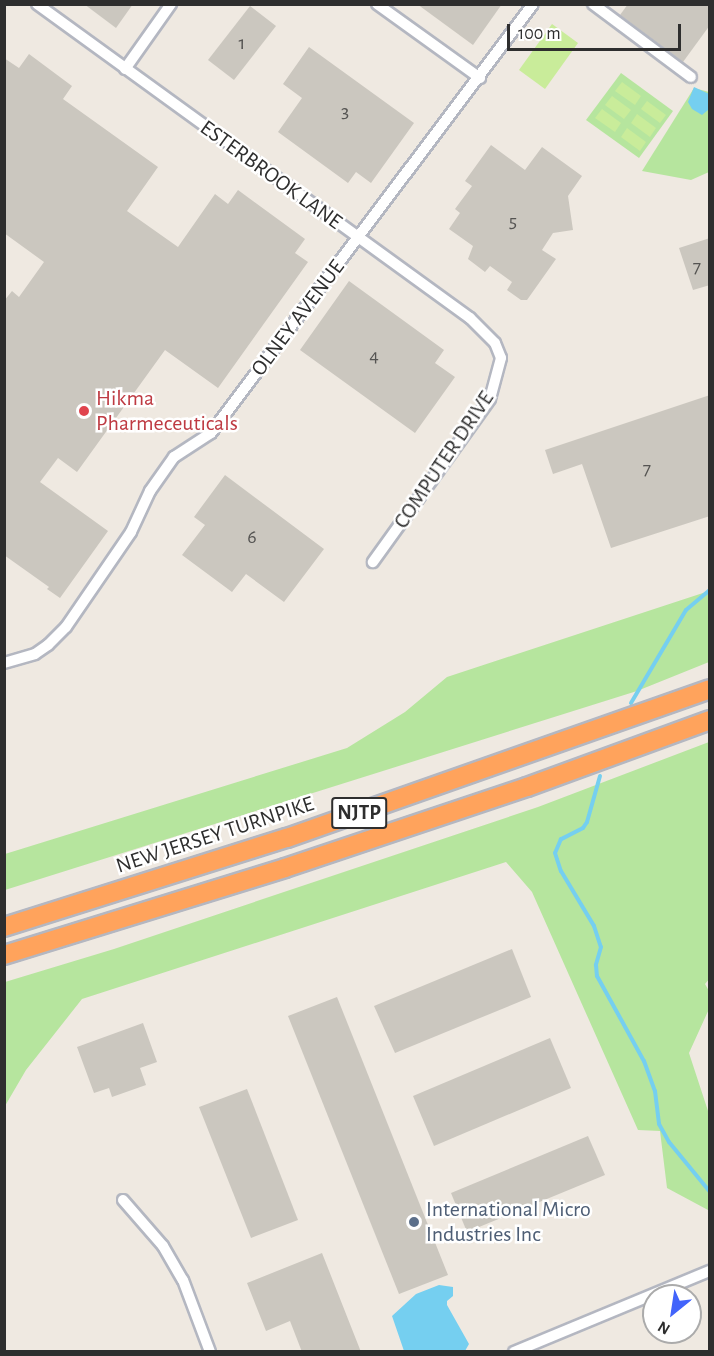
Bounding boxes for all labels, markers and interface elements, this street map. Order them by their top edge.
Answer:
scale bar [510,12,684,50]
text: 100 m [518,25,561,43]
house number: 1 [239,31,245,55]
house number: 3 [341,99,349,123]
street label: ESTERBROOK LANE [195,115,347,235]
house number: 5 [509,209,517,233]
street label: OLNEY AVENUE [246,255,350,381]
house number: 7 [693,255,701,279]
house number: 4 [369,344,379,368]
place label: Hikma Pharmeceuticals [96,385,238,436]
street label: COMPUTER DRIVE [388,386,500,534]
marker: Hikma Pharmeceuticals [77,404,91,418]
house number: 7 [643,457,651,481]
house number: 6 [247,525,257,549]
street label: NEW JERSEY TURNPIKE [113,791,317,879]
road number: NJTP [330,795,388,831]
place label: International Micro Industries Inc [426,1196,591,1248]
marker: International Micro Industries Inc [407,1215,421,1229]
north arrow [642,1284,702,1344]
text: N [655,1318,673,1338]

